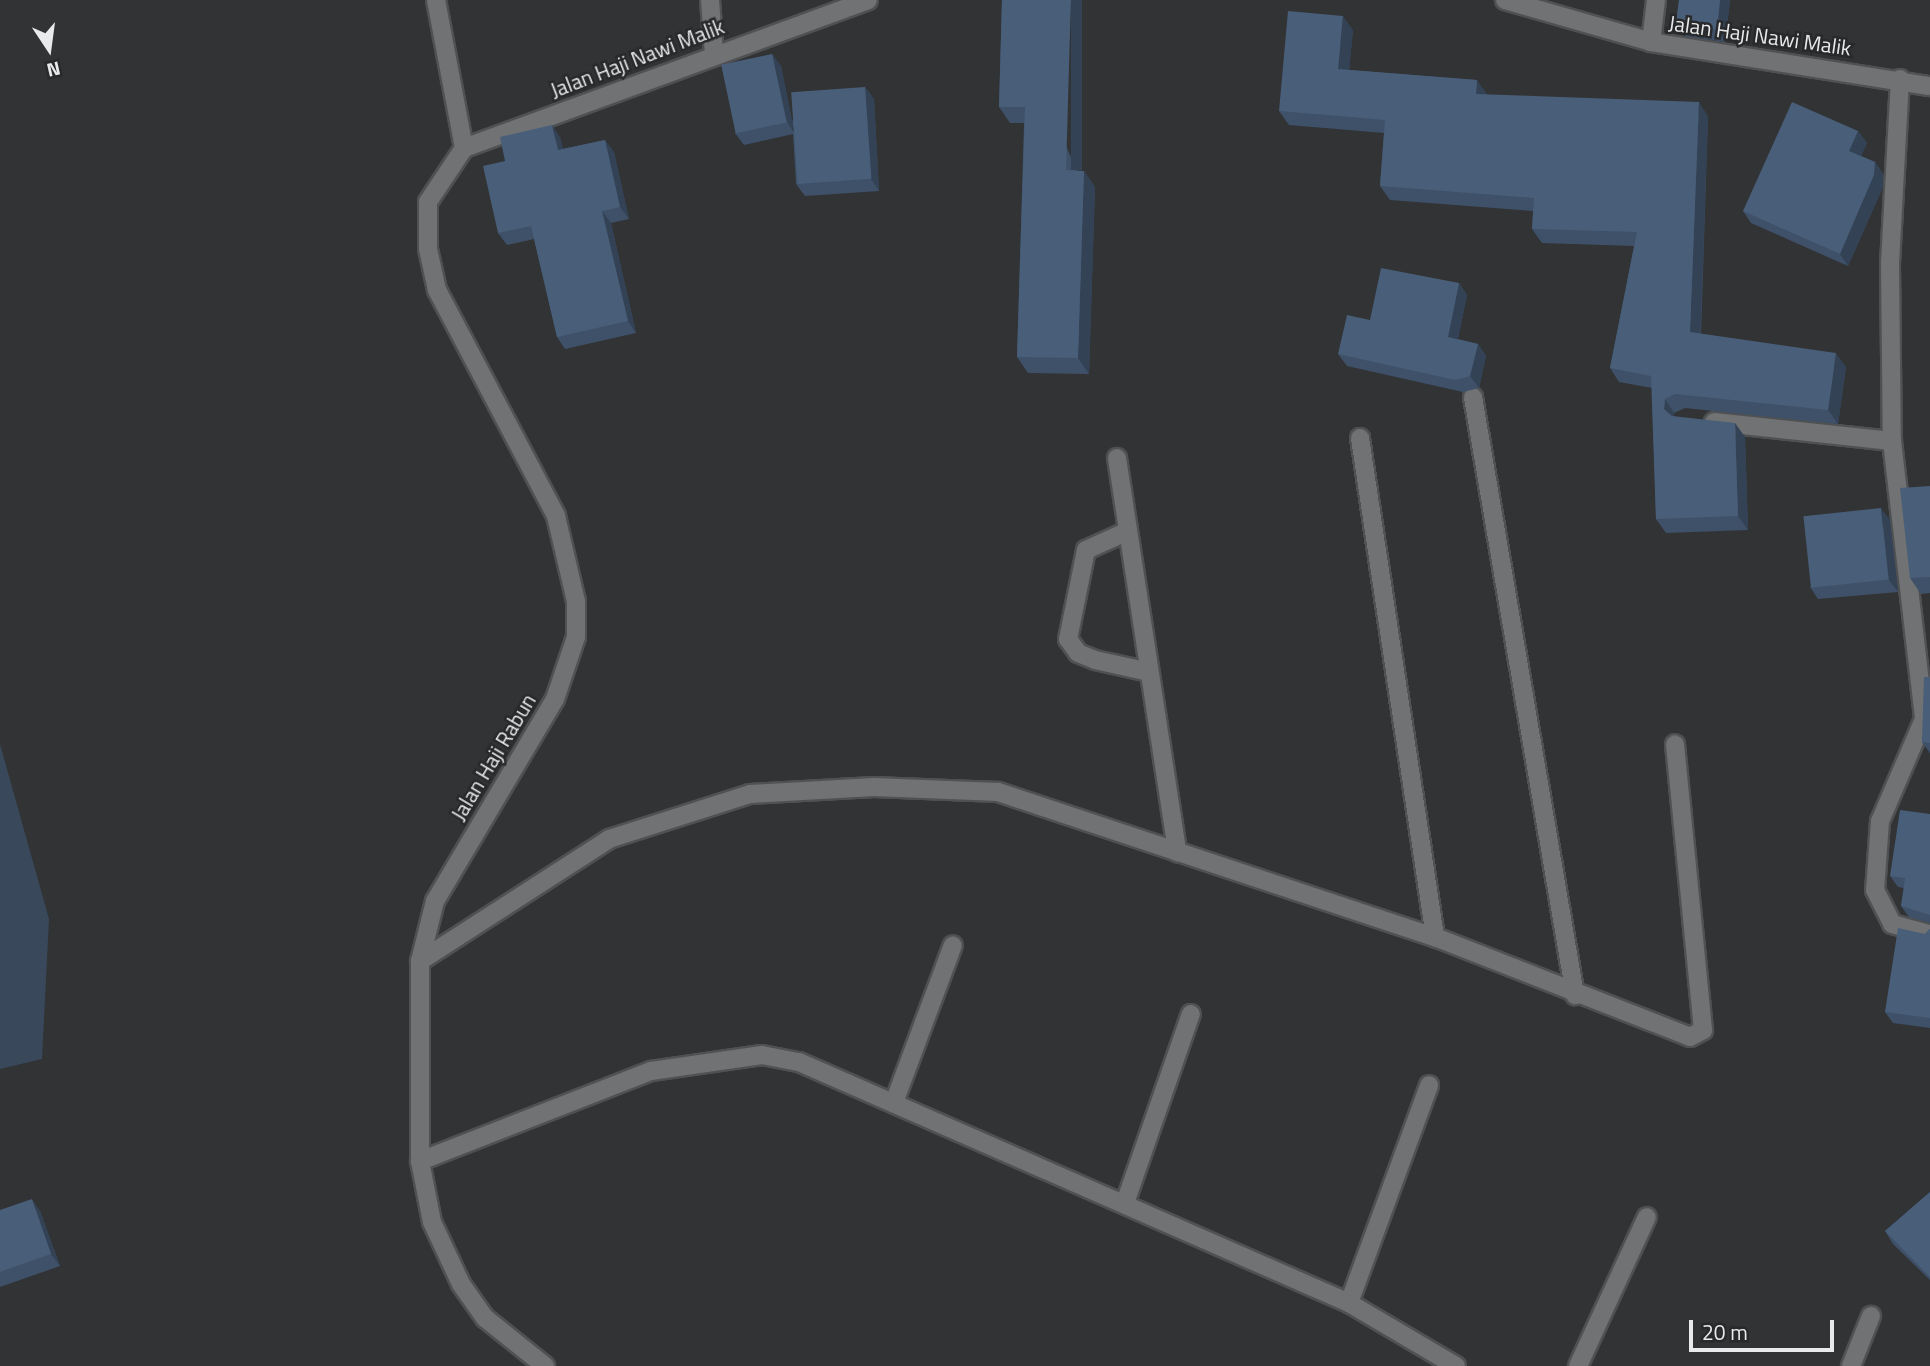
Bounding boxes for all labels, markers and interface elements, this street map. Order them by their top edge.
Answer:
street label: Jalan Haji Nawi Malik [1667,10,1853,60]
street label: Jalan Haji Nawi Malik [547,13,727,103]
north arrow [14,14,84,84]
text: N [44,54,64,86]
street label: Jalan Haji Rabun [445,689,541,825]
scale bar [1692,1306,1837,1350]
text: 20 m [1702,1316,1748,1348]

